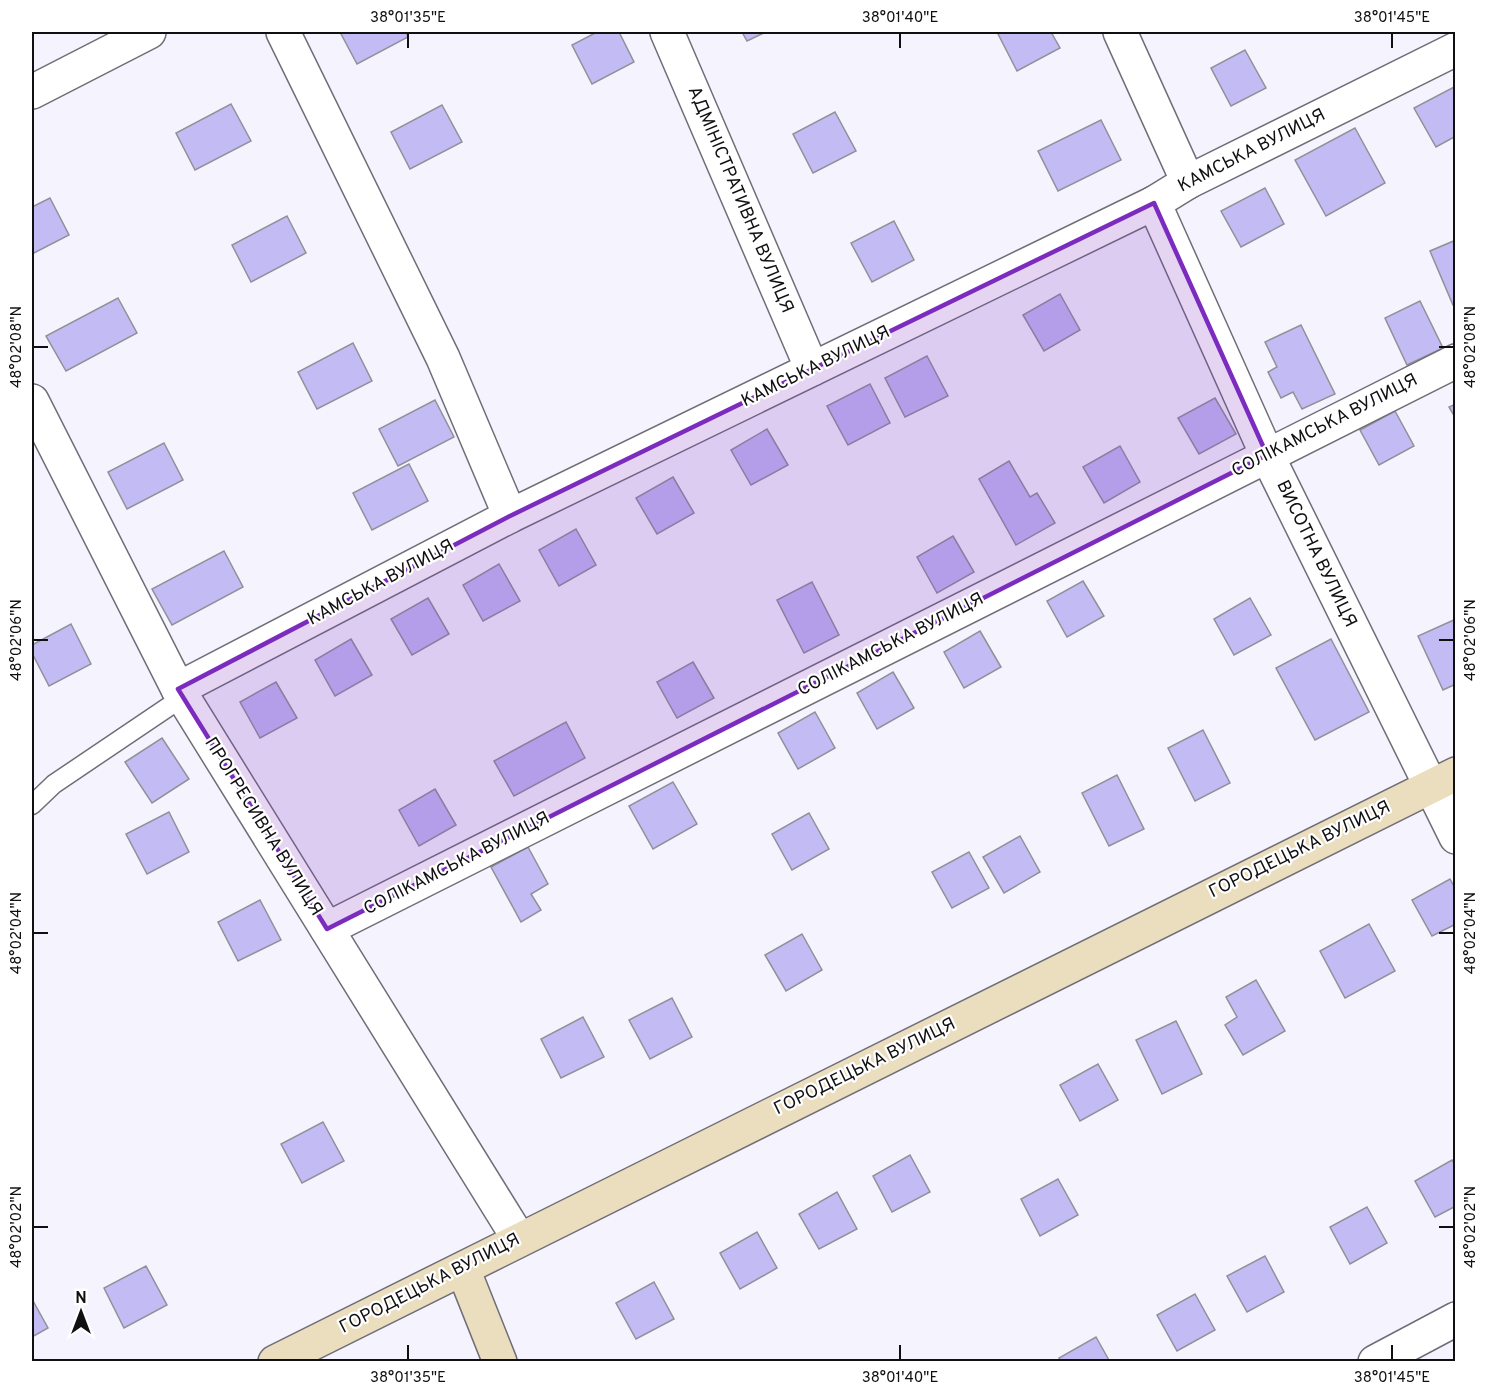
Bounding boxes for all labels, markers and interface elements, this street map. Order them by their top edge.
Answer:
text: 38°01'35"E [370,9,446,28]
text: 38°01'40"E [862,9,938,28]
text: 38°01'45"E [1354,9,1430,28]
street label: АДМІНІСТРАТИВНА ВУЛИЦЯ [682,83,798,317]
street label: КАМСЬКА ВУЛИЦЯ [1174,104,1330,198]
text: 48°02'08"N [8,306,27,388]
text: 48°02'08"N [1462,306,1481,388]
street label: КАМСЬКА ВУЛИЦЯ [738,321,894,413]
street label: СОЛІКАМСЬКА ВУЛИЦЯ [1228,369,1422,483]
street label: ВИСОТНА ВУЛИЦЯ [1270,477,1362,631]
street label: КАМСЬКА ВУЛИЦЯ [304,535,458,631]
street label: СОЛІКАМСЬКА ВУЛИЦЯ [794,588,988,702]
text: 48°02'06"N [8,599,27,681]
text: 48°02'06"N [1462,599,1481,681]
street label: ПРОГРЕСИВНА ВУЛИЦЯ [198,733,328,921]
street label: ГОРОДЕЦЬКА ВУЛИЦЯ [1205,796,1395,904]
street label: СОЛІКАМСЬКА ВУЛИЦЯ [360,807,554,921]
text: 48°02'04"N [8,892,27,974]
text: 48°02'04"N [1462,892,1481,974]
street label: ГОРОДЕЦЬКА ВУЛИЦЯ [770,1013,960,1121]
text: 48°02'02"N [8,1186,27,1268]
text: 48°02'02"N [1462,1186,1481,1268]
street label: ГОРОДЕЦЬКА ВУЛИЦЯ [336,1228,524,1340]
north arrow [51,1282,111,1342]
text: N [75,1289,87,1309]
text: 38°01'35"E [370,1369,446,1388]
text: 38°01'40"E [862,1369,938,1388]
text: 38°01'45"E [1354,1369,1430,1388]

